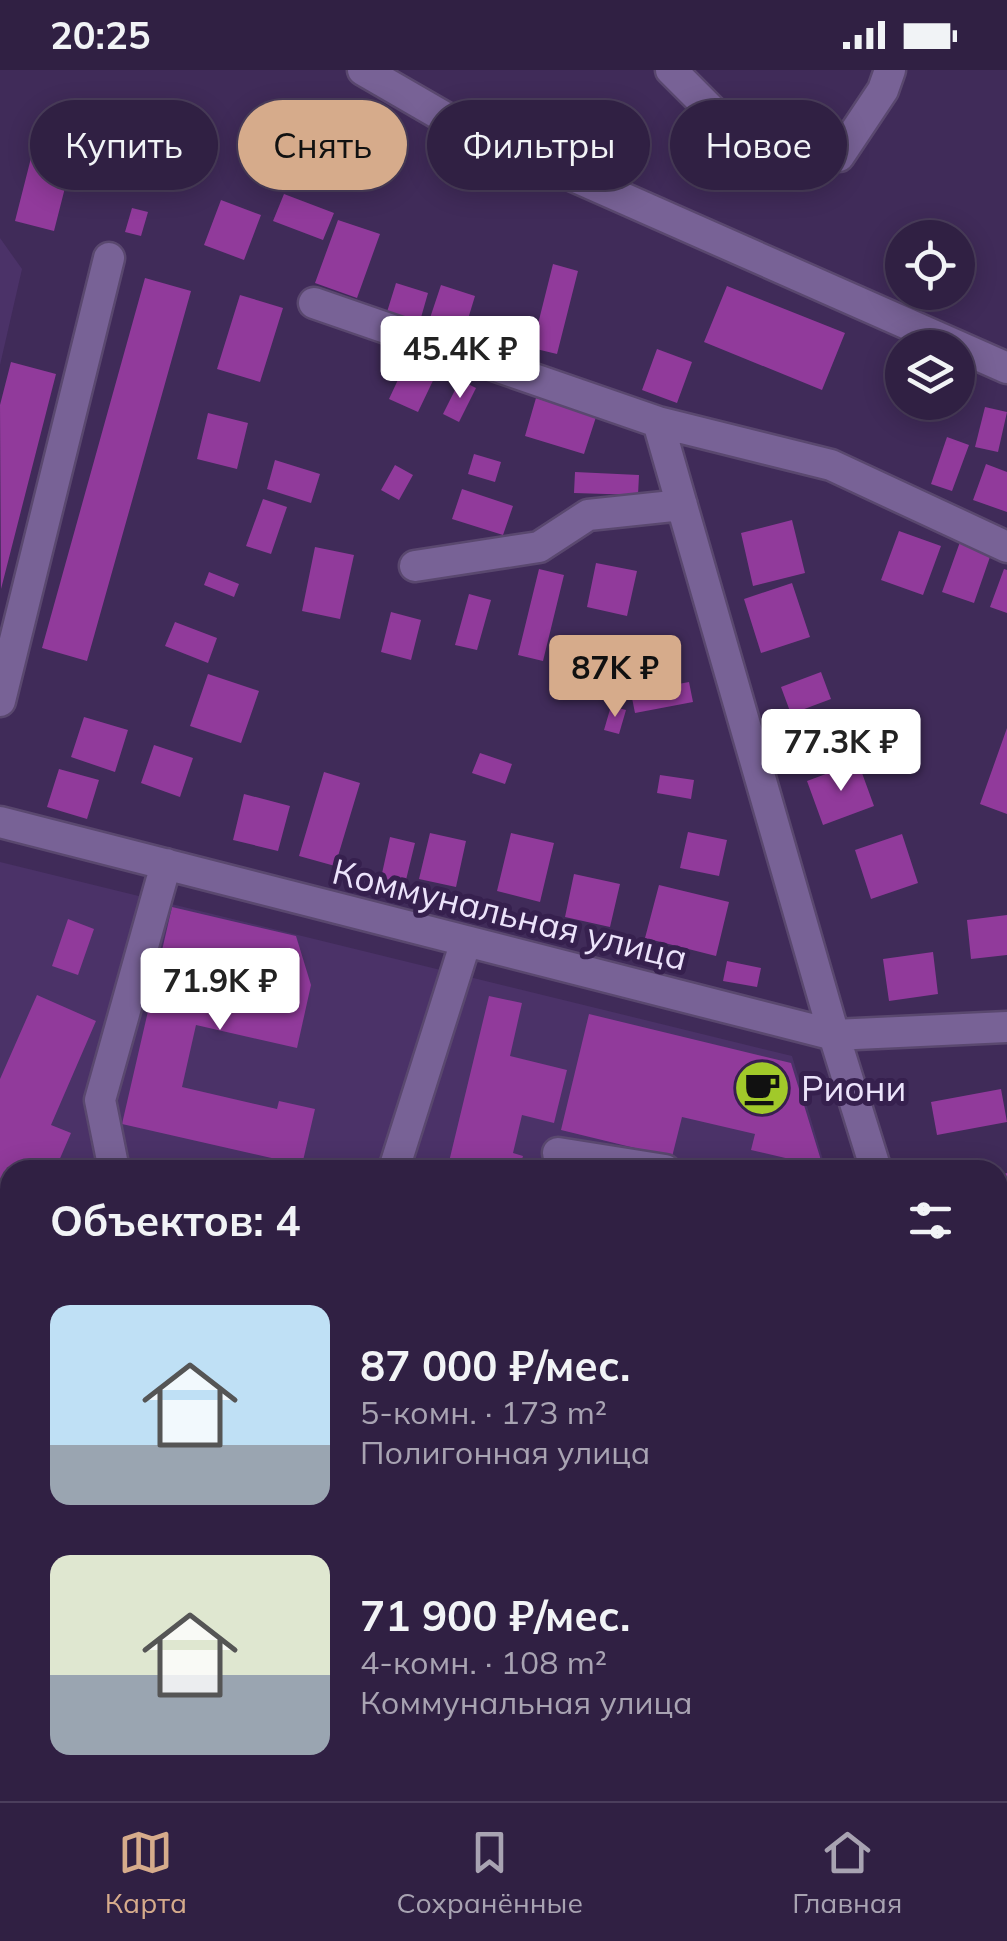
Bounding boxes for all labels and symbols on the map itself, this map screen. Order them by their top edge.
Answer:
pin: 45.4K ₽ [368,316,552,401]
pin: 87K ₽ [545,635,685,720]
pin: 77.3K ₽ [749,709,933,794]
street label: Коммунальная улица [328,849,692,979]
pin: 71.9K ₽ [128,948,312,1033]
cafe icon: Риони [732,1058,792,1118]
place label: Риони [801,1066,906,1110]

